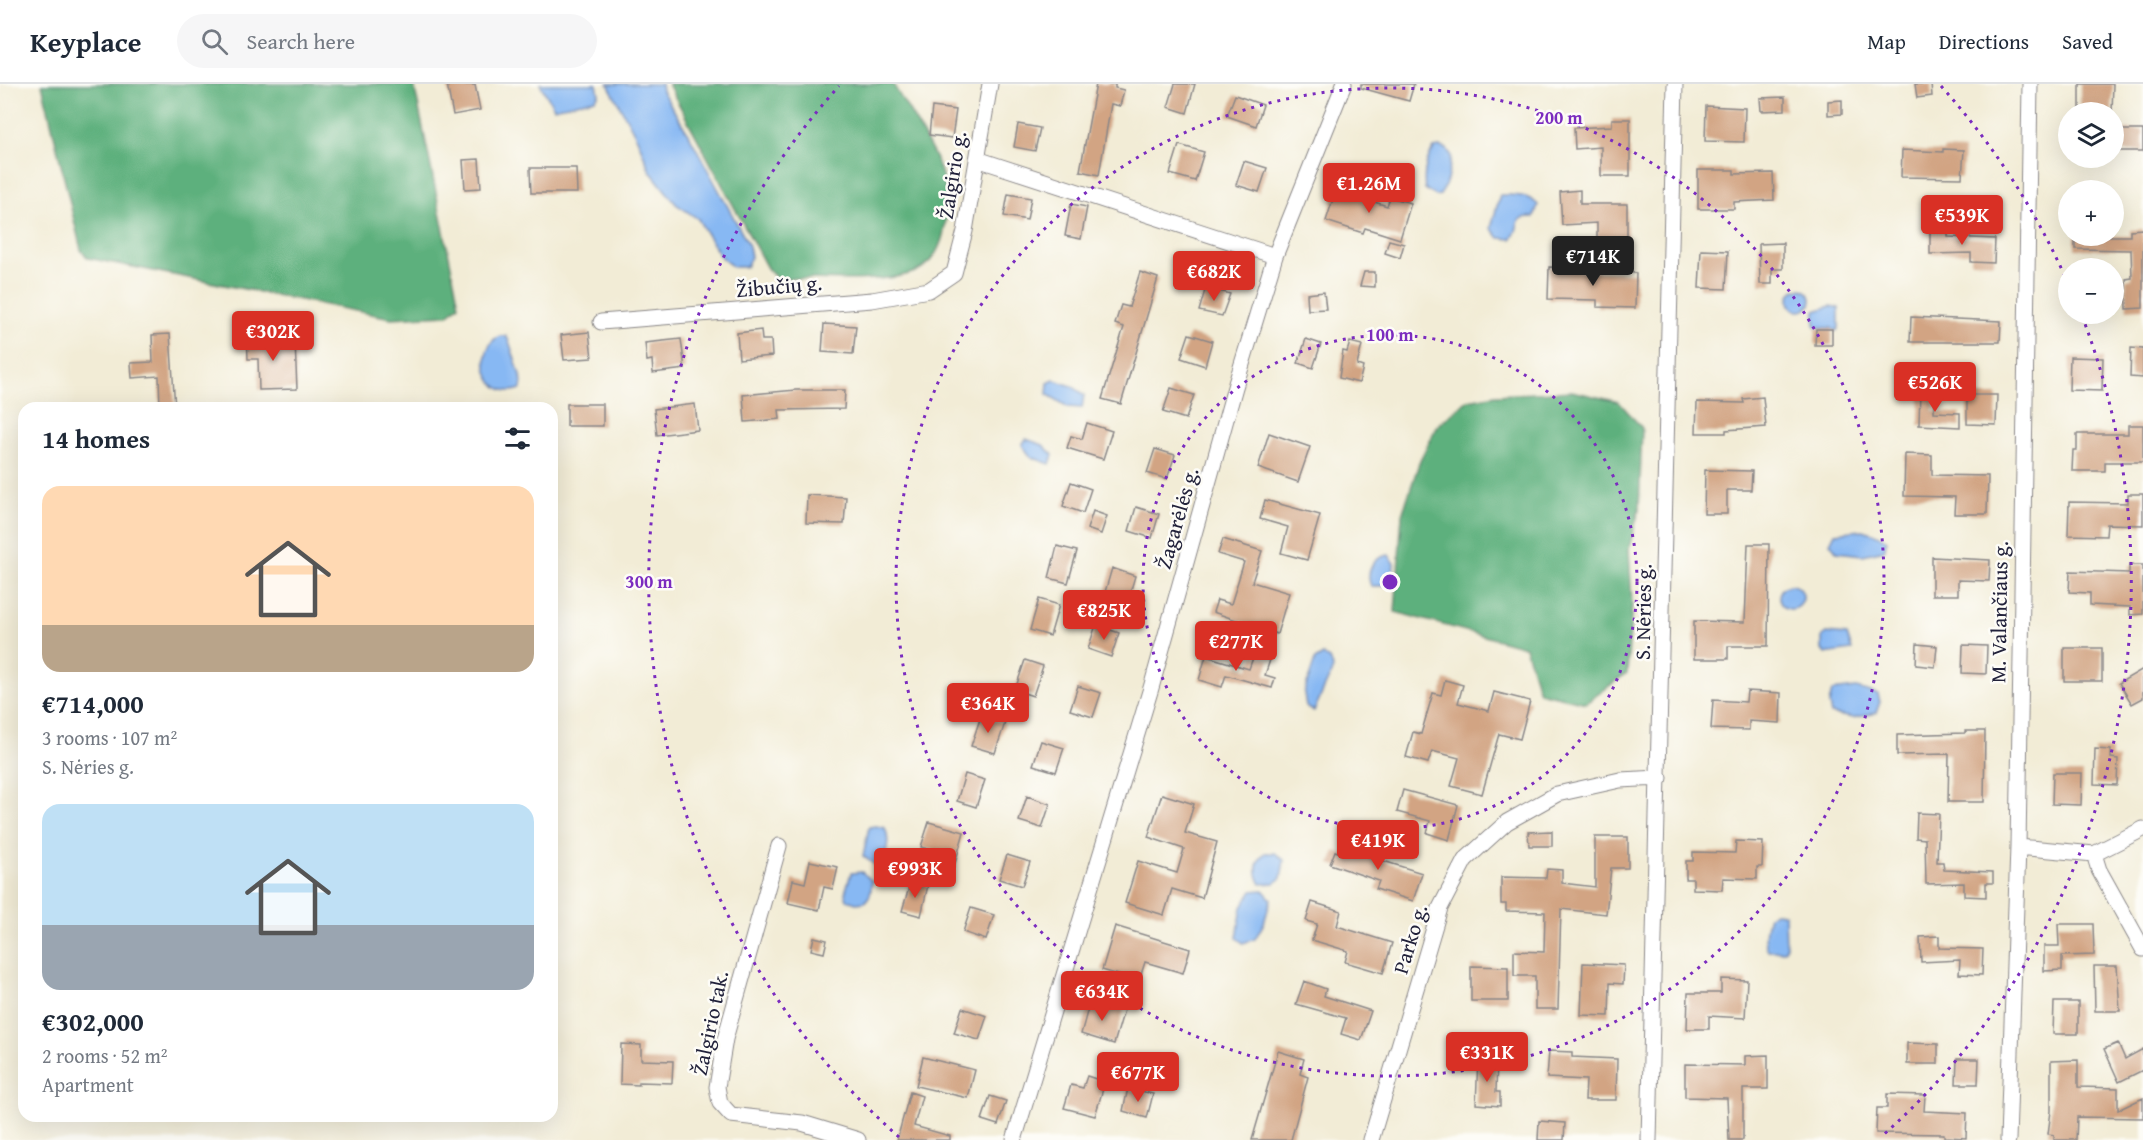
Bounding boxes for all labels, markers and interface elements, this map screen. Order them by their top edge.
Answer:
search box [177,14,597,68]
text: Keyplace [30,21,141,62]
icon: search [198,25,231,58]
text: Search here [246,25,355,57]
text: Map [1867,26,1906,57]
text: Directions [1939,26,2029,57]
text: Saved [2062,26,2113,57]
map controls [2058,102,2124,324]
button: layers [2058,102,2124,168]
text: 200 m [1535,104,1583,131]
street label: Žalgirio g. [930,129,974,221]
pin: €1.26M [1320,163,1418,214]
text: €1.26M [1337,168,1401,197]
button: + [2058,180,2124,246]
pin: €539K [1920,195,2004,246]
text: €539K [1935,200,1989,229]
pin: €714K [1551,236,1635,287]
text: €714K [1566,241,1620,270]
pin: €682K [1172,251,1256,302]
text: €682K [1187,256,1241,285]
button: − [2058,258,2124,324]
street label: Žibučių g. [735,267,823,305]
pin: €302K [231,311,315,362]
text: €302K [246,316,300,345]
text: 100 m [1366,321,1414,348]
pin: €526K [1893,362,1977,413]
text: €526K [1908,367,1962,396]
text: 14 homes [42,419,150,458]
icon: filters [501,422,534,455]
street label: Žagarėlės g. [1148,464,1206,572]
icon: home [234,525,342,633]
street label: M. Valančiaus g. [1982,541,2016,683]
street label: S. Nėries g. [1627,564,1659,660]
text: 300 m [625,568,673,595]
centre of rings [1380,572,1400,592]
pin: €825K [1062,590,1146,641]
text: €825K [1077,595,1131,624]
pin: €277K [1194,621,1278,672]
text: €277K [1209,626,1263,655]
pin: €364K [946,683,1030,734]
text: €714,000 [42,684,144,723]
text: €364K [961,688,1015,717]
text: 3 rooms · 107 m² [42,723,177,752]
text: S. Nėries g. [42,752,134,781]
pin: €419K [1336,820,1420,871]
text: €419K [1351,825,1405,854]
icon: home [234,843,342,951]
pin: €993K [873,848,957,899]
text: €993K [888,853,942,882]
street label: Parko g. [1385,901,1435,977]
street label: Žalgirio tak. [684,968,736,1078]
pin: €634K [1060,971,1144,1022]
text: €634K [1075,976,1129,1005]
text: €302,000 [42,1002,144,1041]
pin: €331K [1445,1032,1529,1083]
text: €331K [1460,1037,1514,1066]
text: 2 rooms · 52 m² [42,1041,168,1070]
pin: €677K [1096,1052,1180,1103]
text: €677K [1111,1057,1165,1086]
text: Apartment [42,1070,134,1099]

